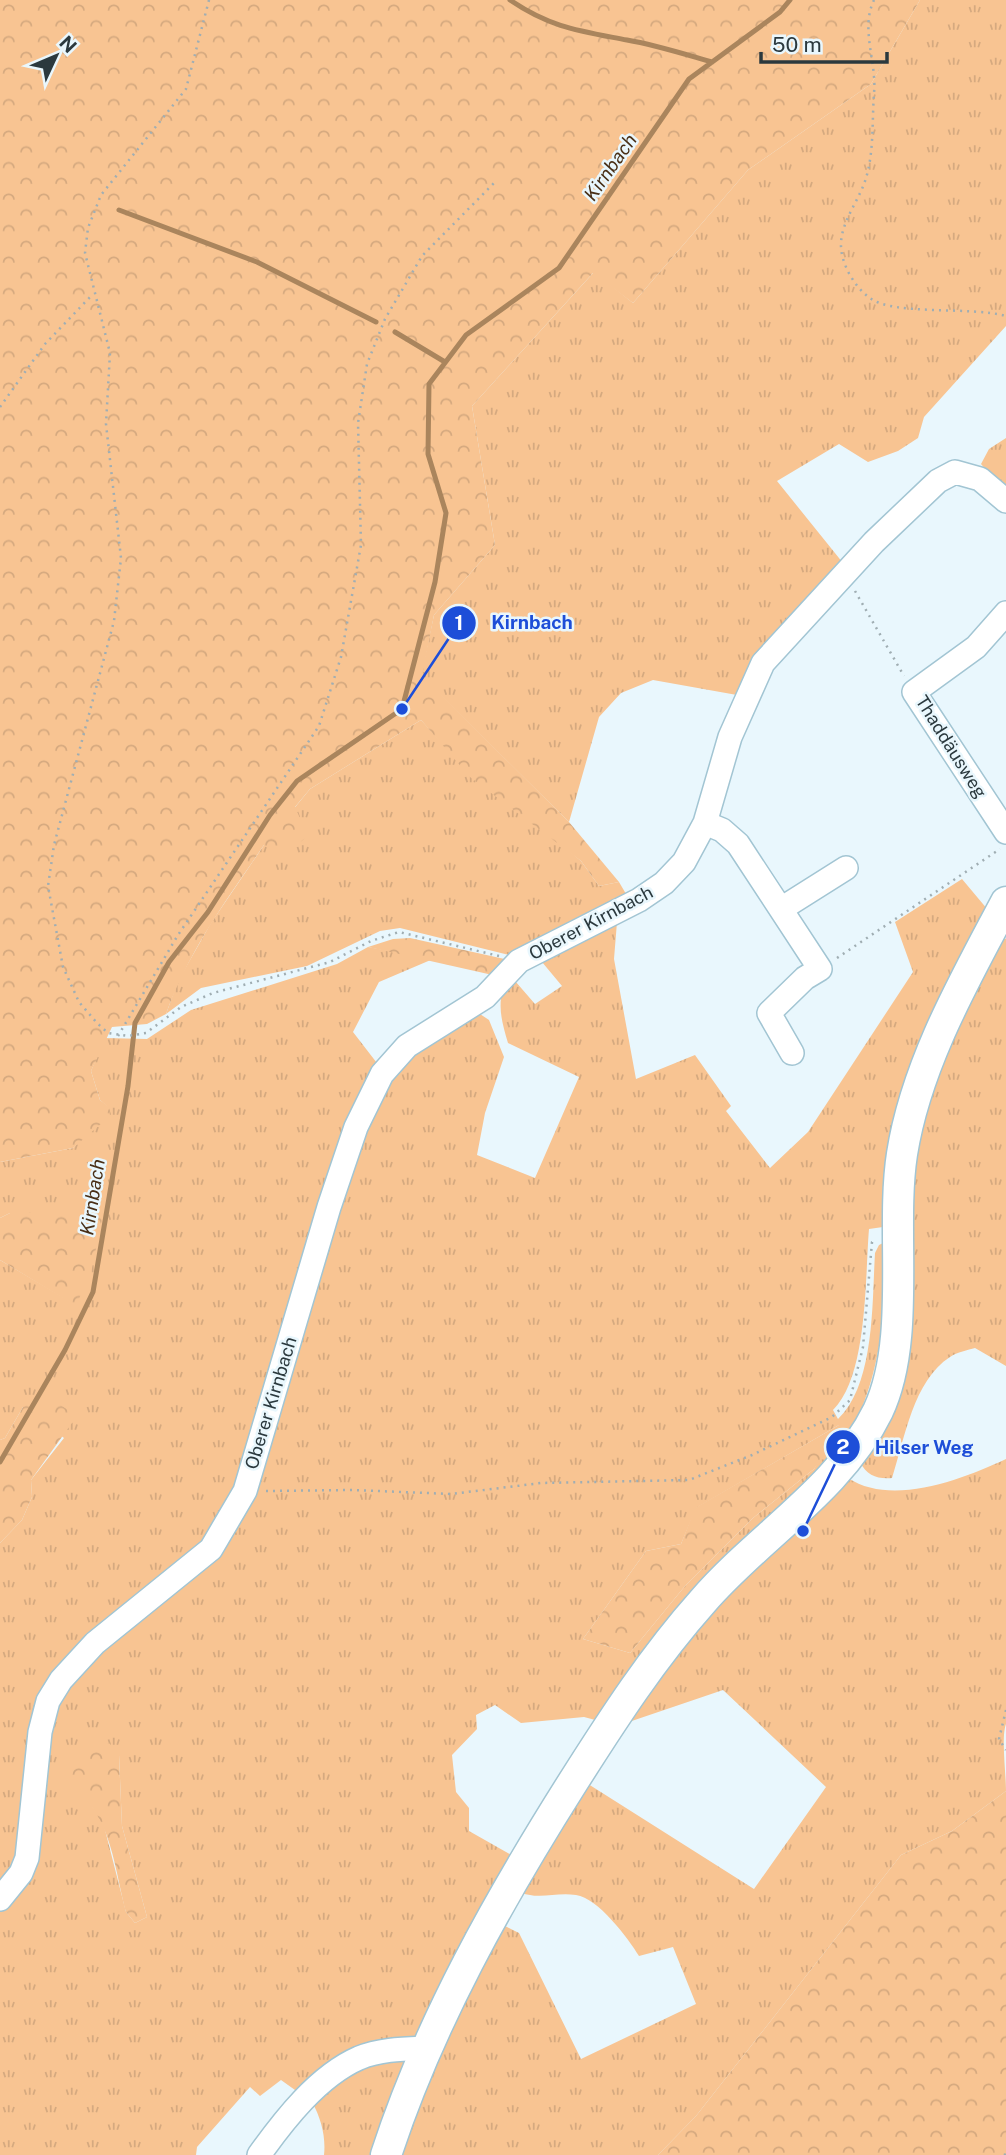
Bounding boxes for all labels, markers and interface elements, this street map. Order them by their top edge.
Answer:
north arrow [21,21,91,91]
scale bar [761,21,887,65]
text: N [55,31,81,57]
text: 50 m [772,32,822,57]
water label: Kirnbach [579,129,641,205]
callout: Kirnbach [442,603,587,643]
text: 1 [455,610,464,635]
text: Kirnbach [491,611,573,633]
street label: Thaddäusweg [911,692,991,802]
street label: Oberer Kirnbach [525,881,656,964]
water label: Kirnbach [75,1157,109,1237]
street label: Oberer Kirnbach [240,1334,301,1472]
callout: Hilser Weg [825,1427,987,1467]
text: 2 [836,1434,850,1459]
text: Hilser Weg [875,1436,973,1458]

